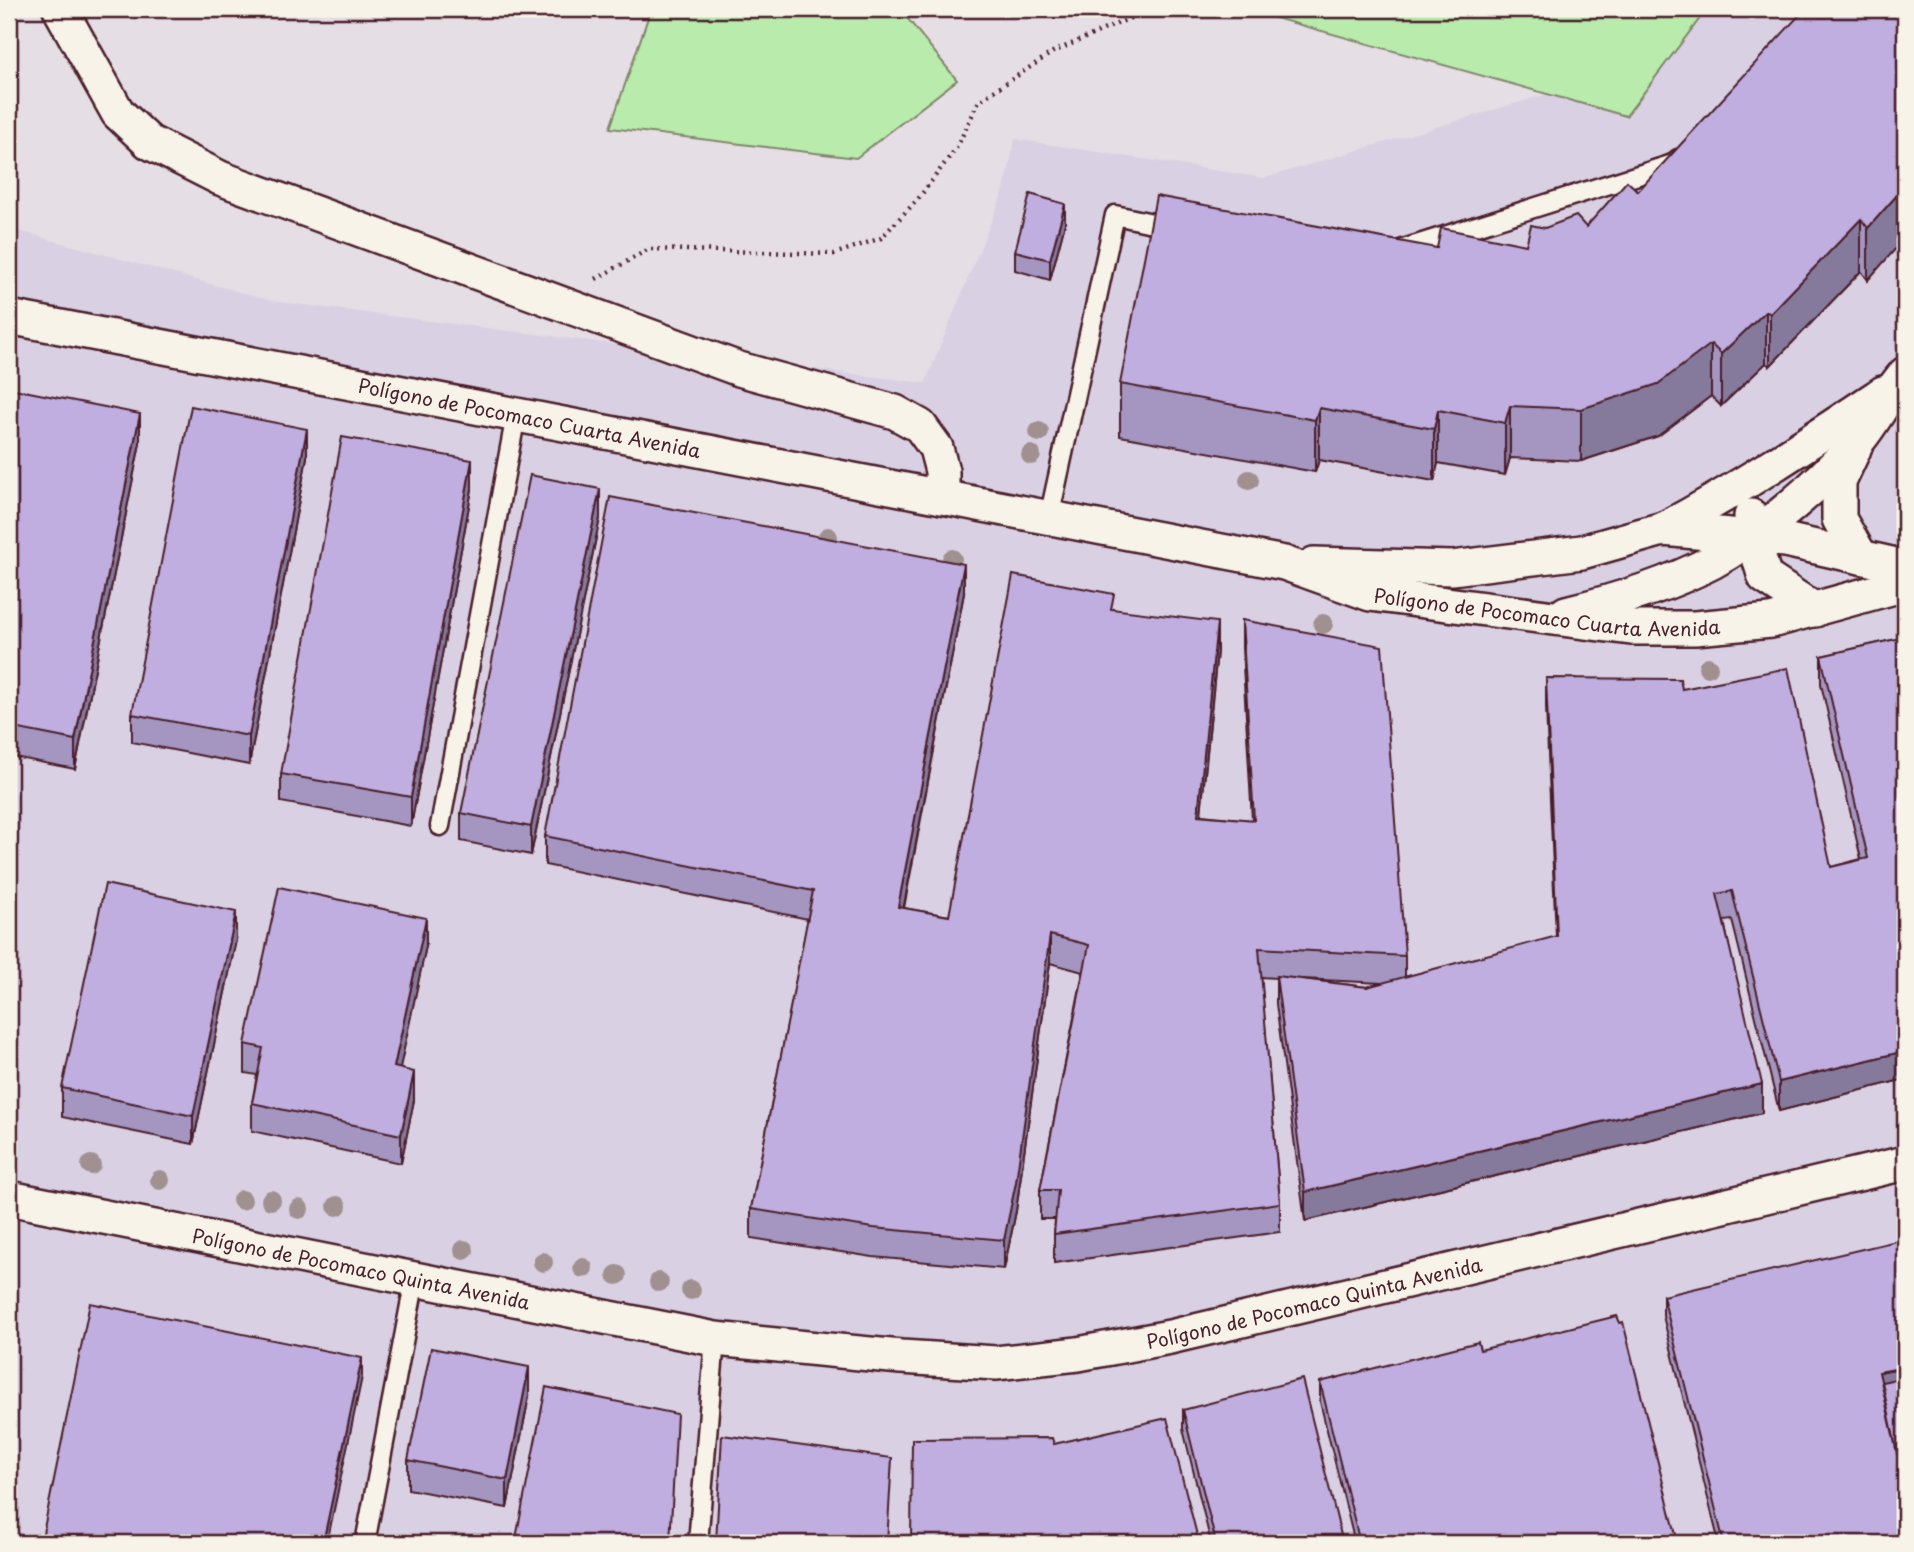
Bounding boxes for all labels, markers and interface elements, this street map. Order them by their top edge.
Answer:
street label: Polígono de Pocomaco Cuarta Avenida [356,371,703,464]
street label: Polígono de Pocomaco Cuarta Avenida [1372,581,1721,642]
street label: Polígono de Pocomaco Quinta Avenida [190,1221,533,1316]
street label: Polígono de Pocomaco Quinta Avenida [1144,1250,1485,1355]

